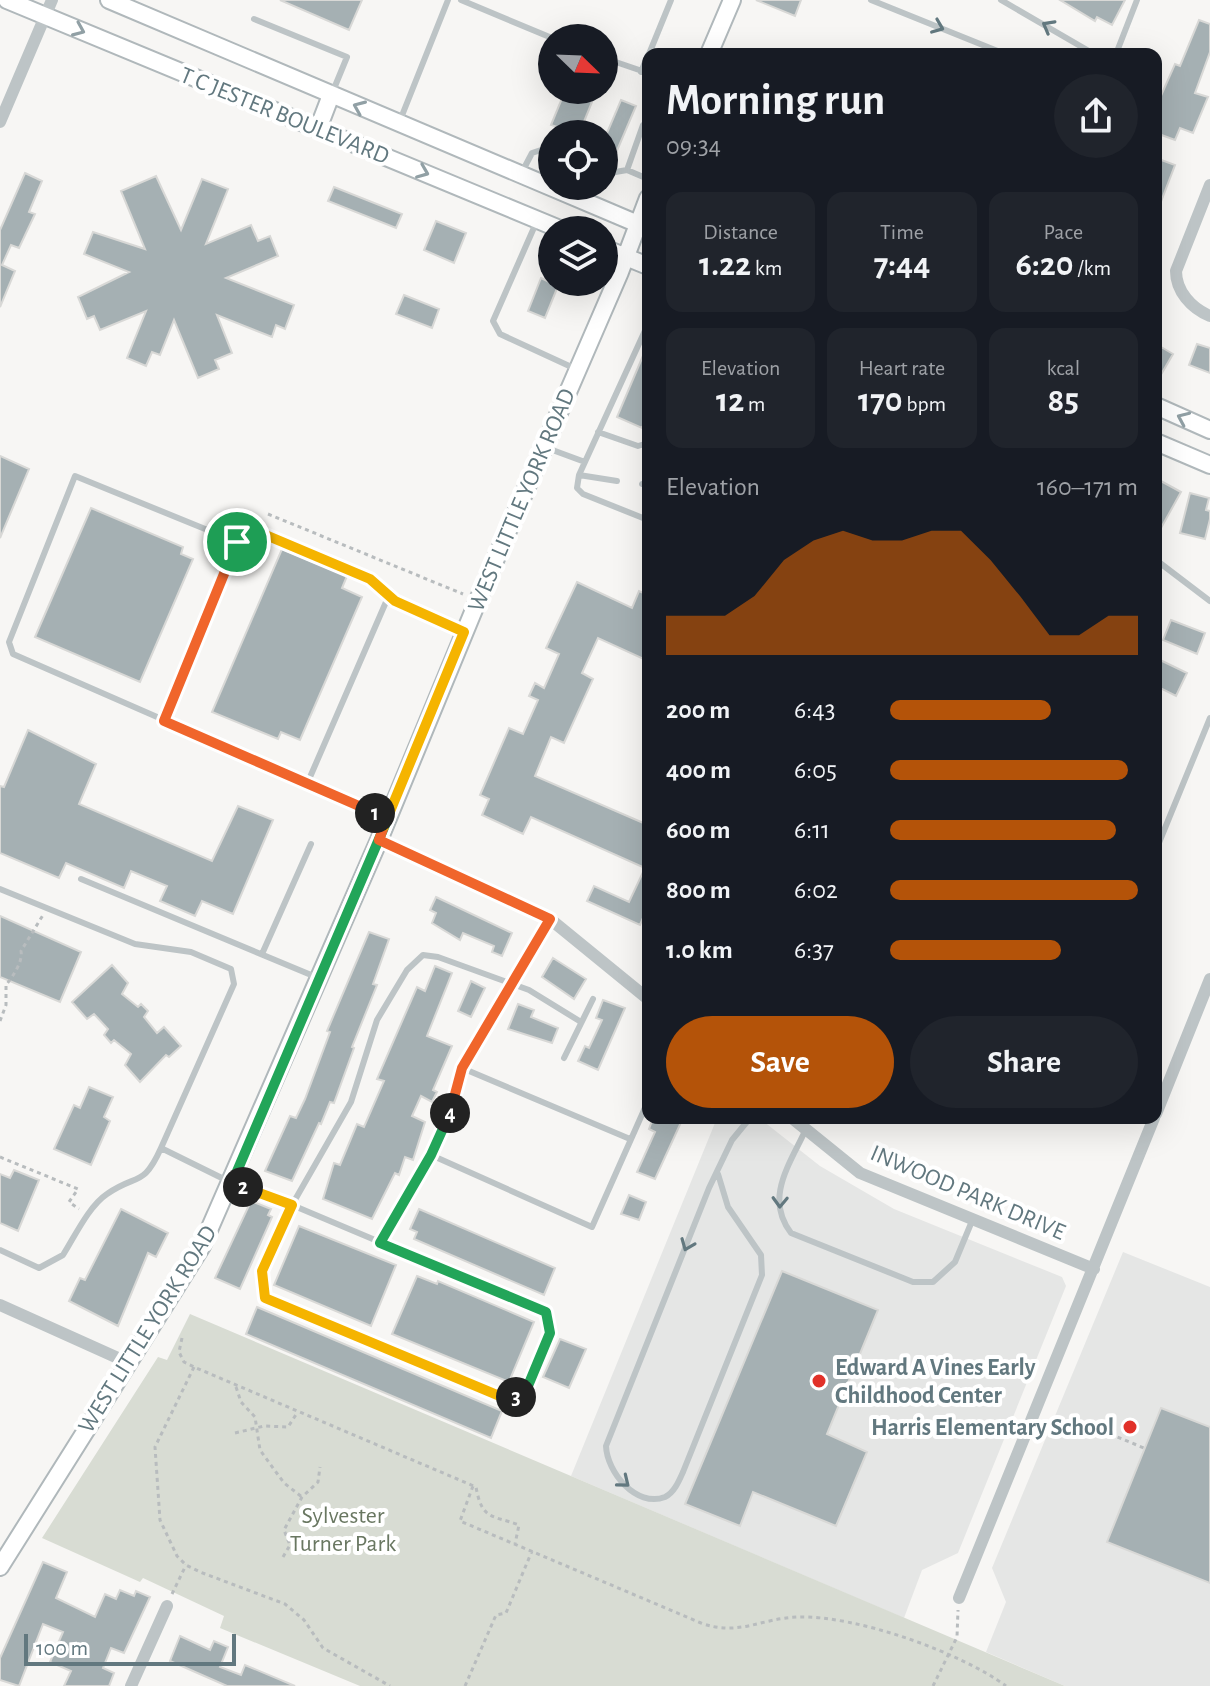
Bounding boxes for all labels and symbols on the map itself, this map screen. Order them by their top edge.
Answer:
one-way arrow [930,17,944,34]
one-way arrow [71,20,85,37]
one-way arrow [1042,20,1057,36]
north arrow [538,24,618,104]
street label: T C JESTER BOULEVARD [177,63,393,169]
one-way arrow [353,100,368,116]
one-way arrow [415,163,429,179]
street label: WEST LITTLE YORK ROAD [464,385,580,615]
one-way arrow [1177,412,1191,428]
pin [203,508,271,576]
pin: 1 [355,793,395,833]
pin: 4 [430,1093,470,1133]
street label: INWOOD PARK DRIVE [867,1141,1069,1245]
pin: 2 [223,1167,263,1207]
one-way arrow [772,1196,789,1208]
street label: WEST LITTLE YORK ROAD [74,1222,222,1438]
one-way arrow [680,1237,696,1251]
place label: Edward A Vines Early Childhood Center [835,1356,1036,1408]
marker: Edward A Vines Early Childhood Center [810,1372,828,1390]
pin: 3 [496,1377,536,1417]
place label: Harris Elementary School [871,1416,1114,1440]
marker: Harris Elementary School [1121,1418,1139,1436]
one-way arrow [615,1473,630,1487]
park label: Sylvester Turner Park [290,1504,396,1556]
scale bar [24,1630,236,1666]

